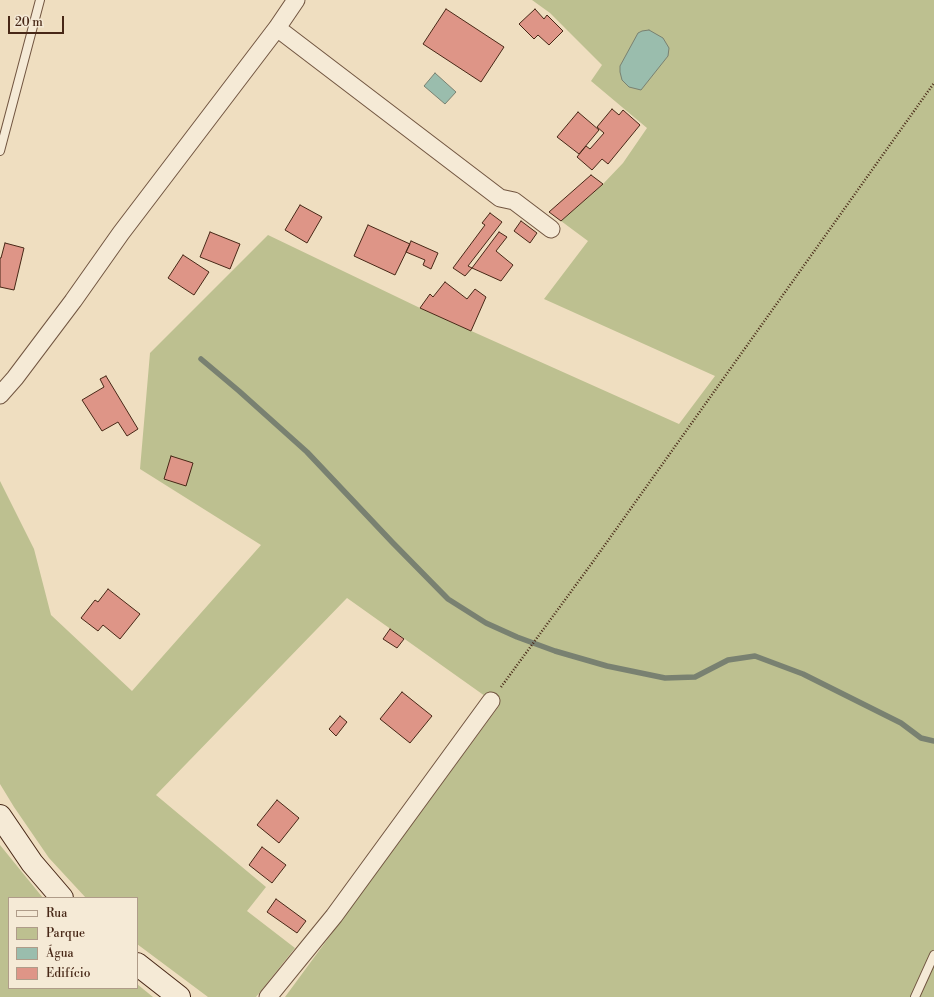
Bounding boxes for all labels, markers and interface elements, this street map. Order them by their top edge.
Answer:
scale bar [10,8,66,34]
text: 20 m [15,15,43,30]
legend [8,897,138,989]
text: Rua [46,906,67,921]
text: Parque [46,926,85,941]
text: Água [46,946,74,961]
text: Edifício [46,966,90,981]

